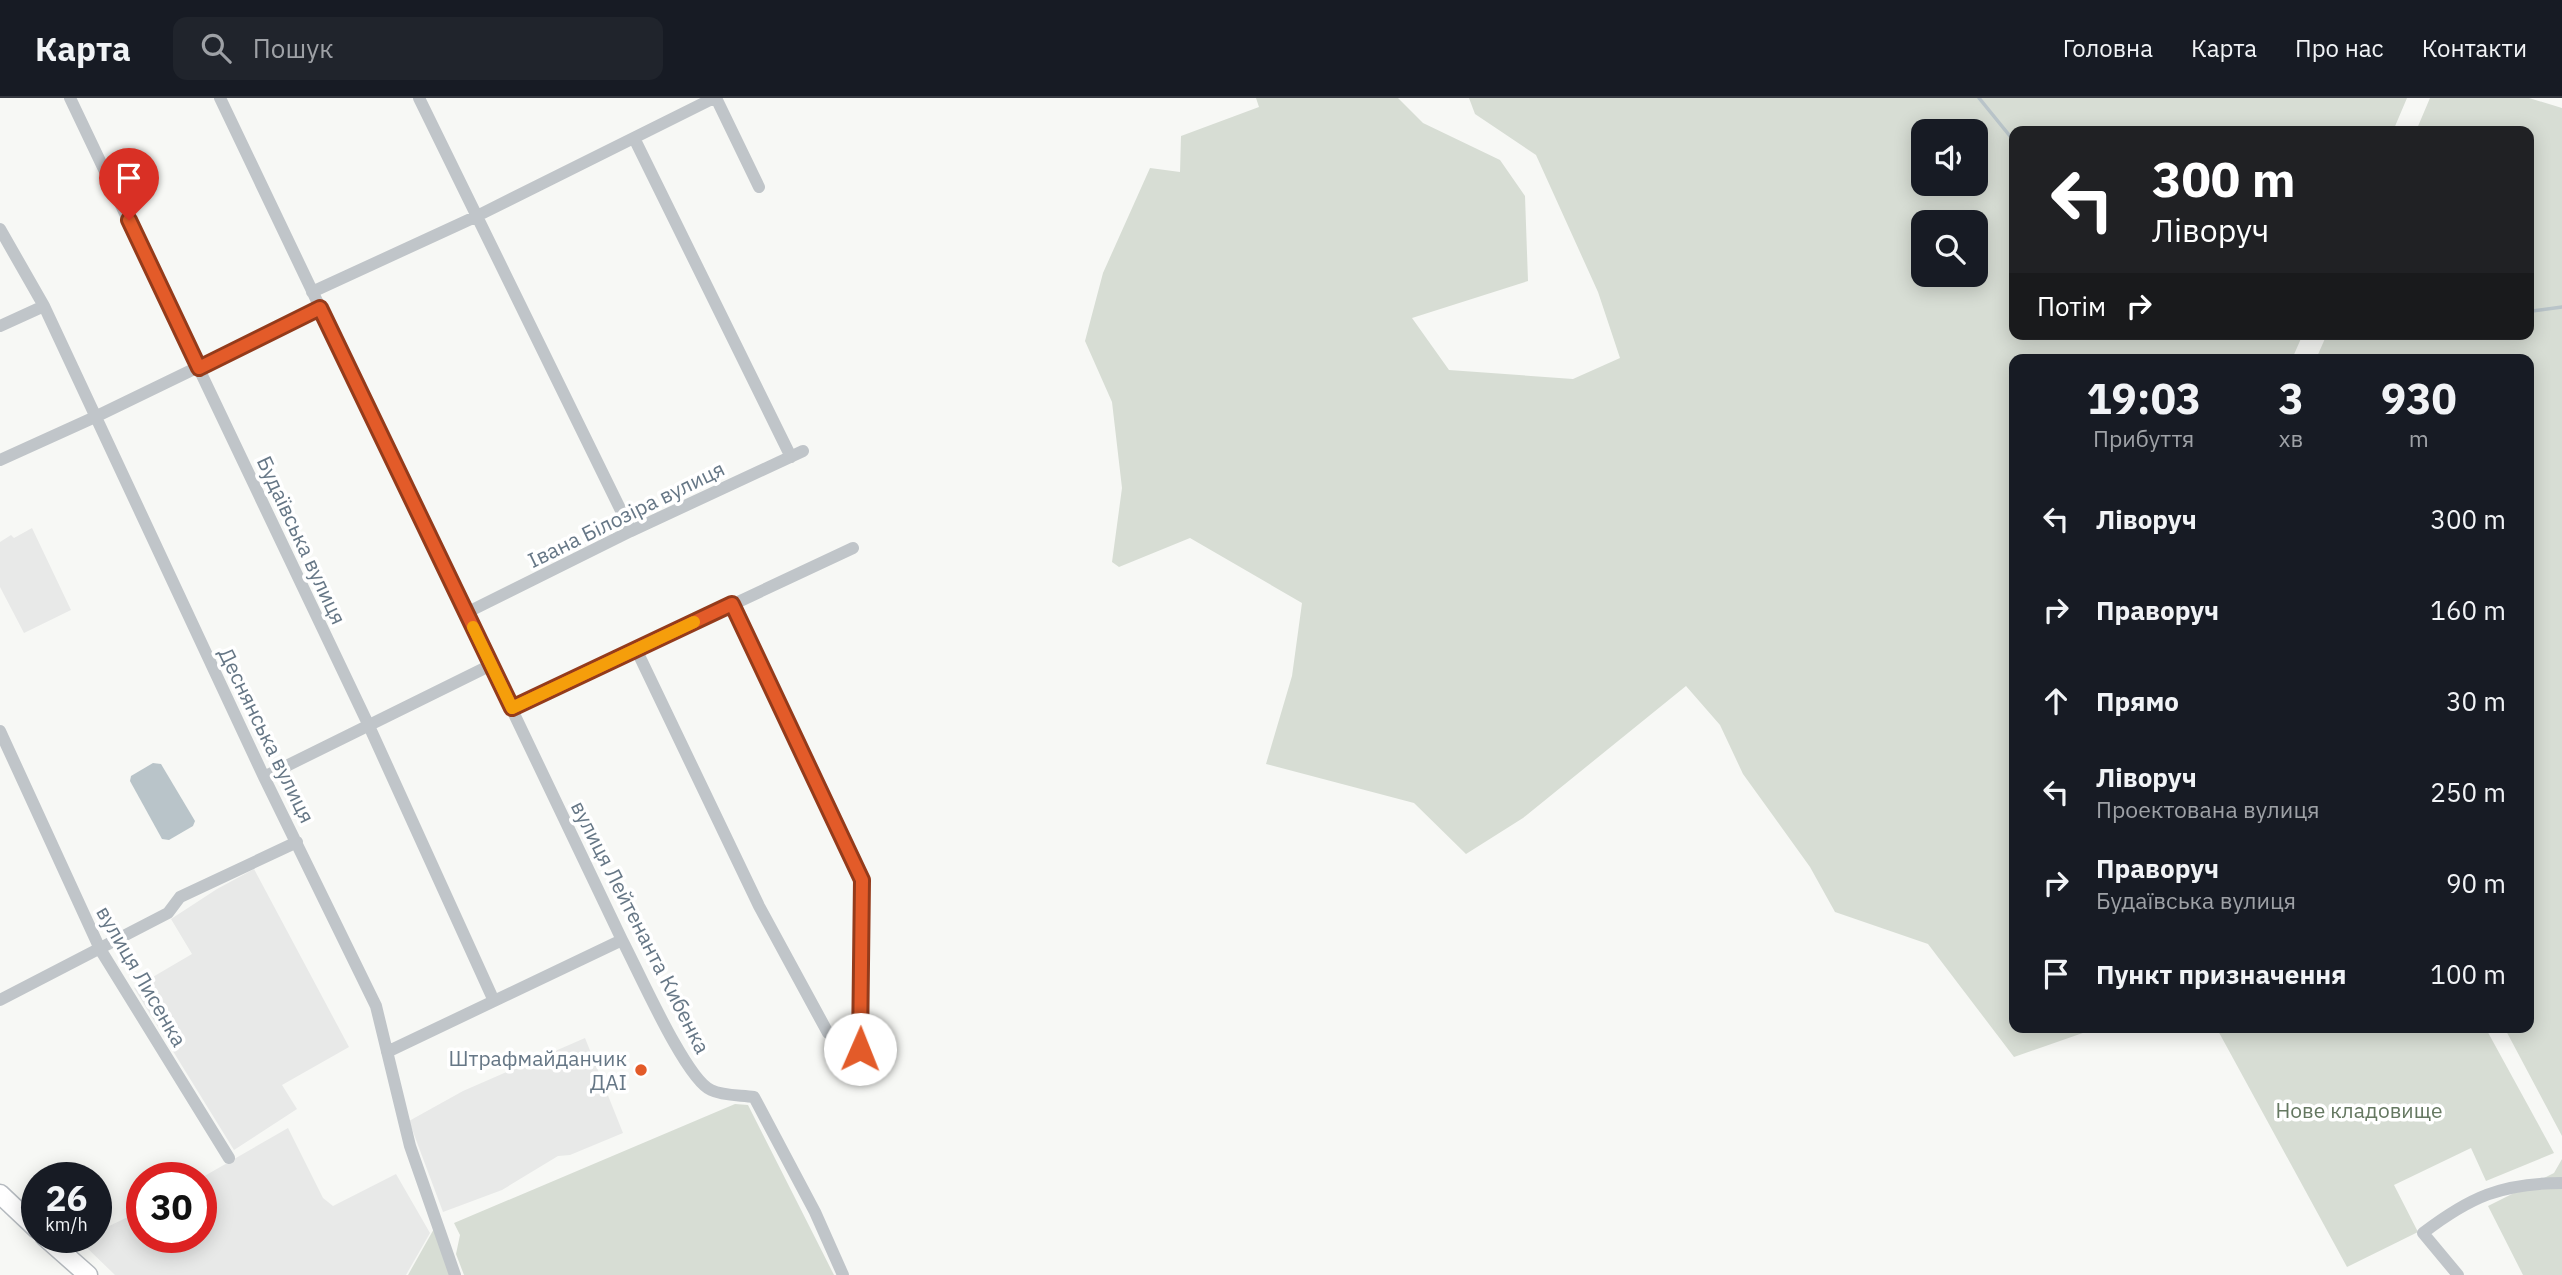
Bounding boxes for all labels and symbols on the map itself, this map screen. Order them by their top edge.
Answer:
pin [99,148,159,220]
street label: Будаївська вулиця [251,451,353,629]
street label: Івана Білозіра вулиця [523,454,729,574]
street label: Деснянська вулиця [212,643,322,827]
street label: вулиця Лейтенанта Кибенка [565,796,717,1058]
street label: вулиця Лисенка [90,900,194,1052]
position arrow [823,1012,897,1086]
place label: Штрафмайданчик ДАІ [448,1044,627,1096]
marker: Штрафмайданчик ДАІ [633,1062,649,1078]
park label: Нове кладовище [2275,1096,2443,1124]
speed limit sign: 30 [126,1162,217,1253]

